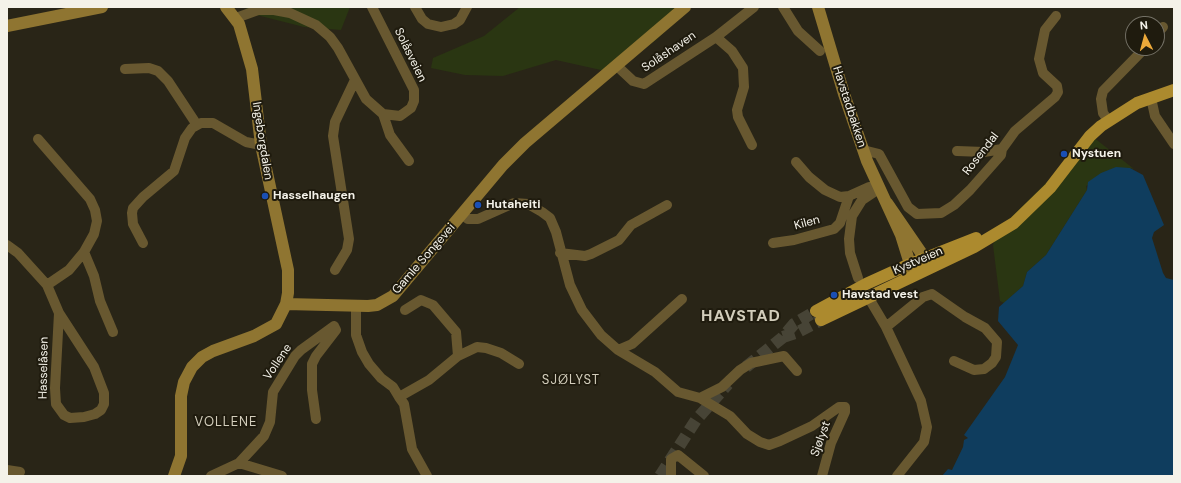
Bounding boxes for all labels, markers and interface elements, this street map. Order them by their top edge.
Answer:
north arrow [1125,16,1165,56]
text: N [1139,18,1149,32]
street label: Solåsveien [391,26,429,84]
street label: Solåshaven [639,29,699,75]
street label: Havstadbakken [829,65,869,149]
street label: Ingeborgdalen [249,101,275,181]
street label: Rosendal [960,130,1002,178]
place label: Nystuen [1072,147,1121,161]
marker: Nystuen [1059,149,1069,159]
place label: Hasselhaugen [273,189,355,203]
marker: Hasselhaugen [260,191,270,201]
place label: Hutaheiti [486,198,541,212]
marker: Hutaheiti [473,200,483,210]
street label: Kilen [792,213,822,233]
street label: Gamle Songevei [389,221,459,297]
street label: Kystveien [891,244,945,278]
place label: Havstad vest [842,288,918,302]
marker: Havstad vest [829,290,839,300]
district label: HAVSTAD [701,307,781,327]
street label: Hasselåsen [36,337,52,399]
street label: Vollene [261,341,295,383]
district label: SJØLYST [542,373,600,389]
district label: VOLLENE [195,415,257,431]
street label: Sjølyst [808,419,834,459]

